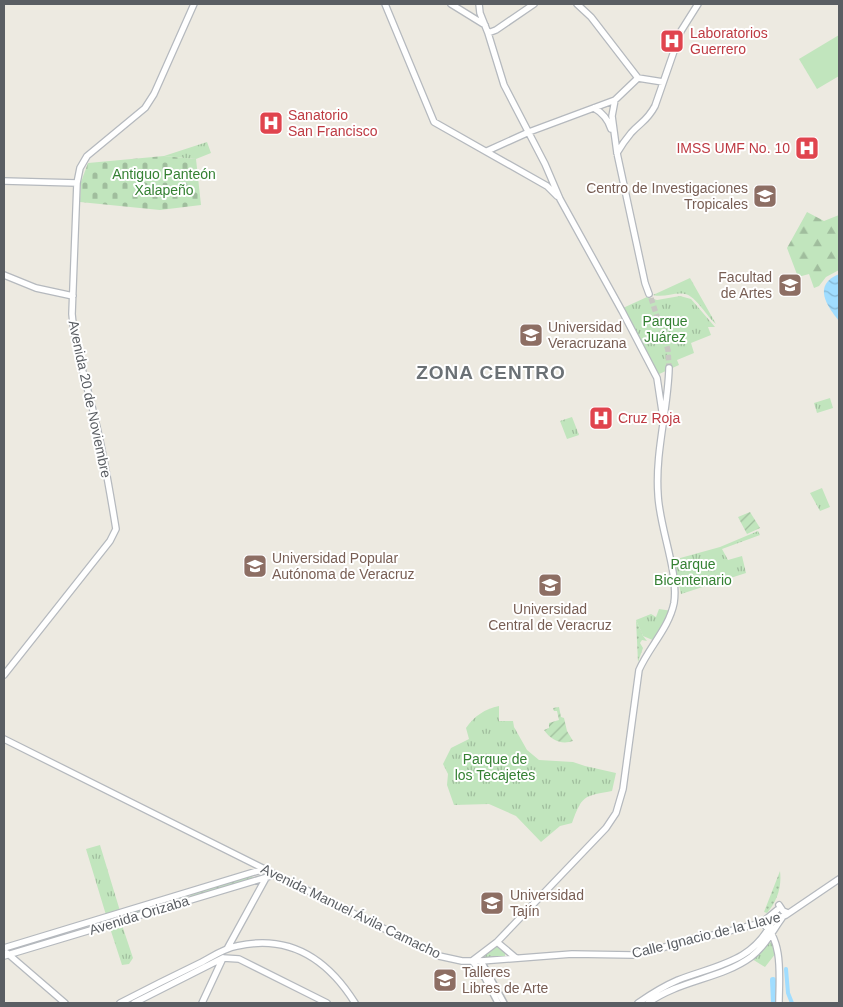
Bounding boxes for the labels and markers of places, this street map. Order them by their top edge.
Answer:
place label: Laboratorios Guerrero [690,25,768,57]
hospital icon: Laboratorios Guerrero [659,28,685,54]
place label: Sanatorio San Francisco [288,107,378,139]
hospital icon: Sanatorio San Francisco [258,110,284,136]
hospital icon: IMSS UMF No. 10 [794,135,820,161]
place label: IMSS UMF No. 10 [676,140,790,156]
place label: Centro de Investigaciones Tropicales [586,180,748,212]
school or university icon: Centro de Investigaciones Tropicales [752,183,778,209]
place label: Facultad de Artes [718,269,772,301]
school or university icon: Facultad de Artes [777,272,803,298]
place label: Universidad Veracruzana [548,319,627,351]
school or university icon: Universidad Veracruzana [518,322,544,348]
hospital icon: Cruz Roja [588,405,614,431]
place label: Cruz Roja [618,410,680,426]
place label: Universidad Popular Autónoma de Veracruz [272,550,414,582]
school or university icon: Universidad Popular Autónoma de Veracruz [242,553,268,579]
school or university icon: Universidad Central de Veracruz [537,572,563,598]
place label: Universidad Central de Veracruz [488,601,612,633]
place label: Universidad Tajín [510,887,584,919]
school or university icon: Universidad Tajín [479,890,505,916]
place label: Talleres Libres de Arte [462,964,549,996]
school or university icon: Talleres Libres de Arte [432,967,458,993]

